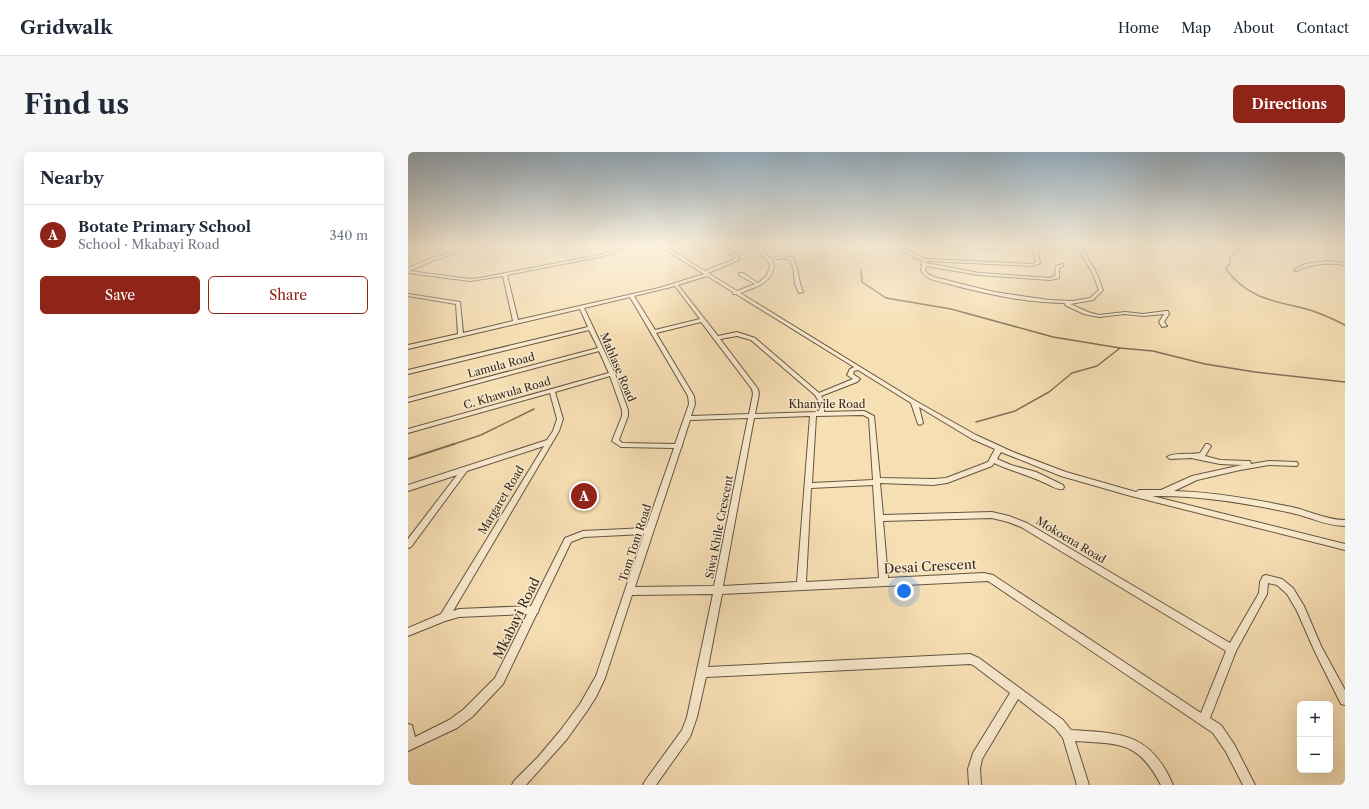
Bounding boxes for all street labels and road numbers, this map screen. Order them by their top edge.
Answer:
street label: Mahlase Road [597,330,639,404]
street label: Lamula Road [466,349,536,381]
street label: C. Khawula Road [462,374,553,412]
street label: Khanyile Road [789,397,866,411]
street label: Margaret Road [475,463,527,537]
street label: Siwa Khile Crescent [702,474,736,580]
street label: Tom Tom Road [616,502,654,584]
street label: Mokoena Road [1033,514,1109,567]
street label: Desai Crescent [883,556,977,576]
street label: Mkabayi Road [489,575,543,661]

